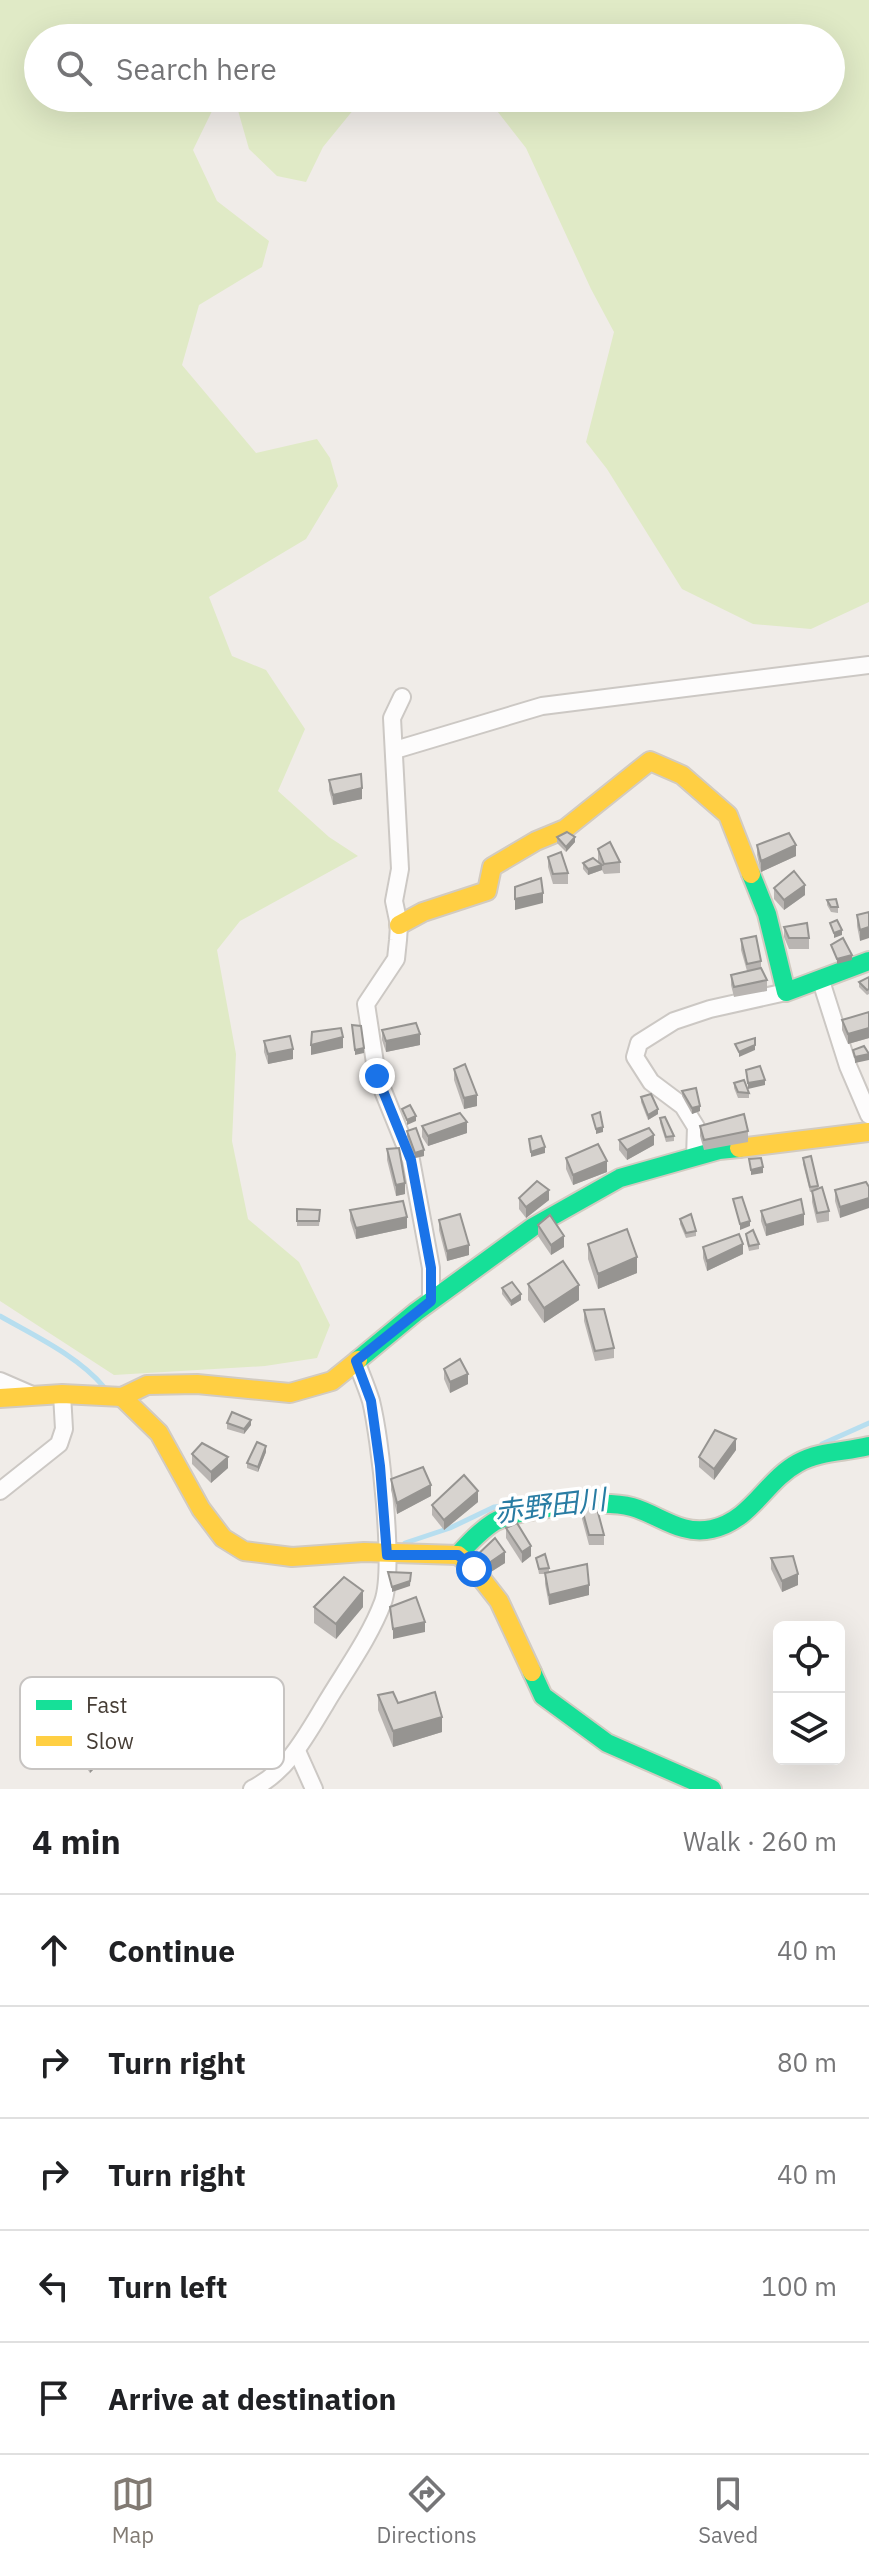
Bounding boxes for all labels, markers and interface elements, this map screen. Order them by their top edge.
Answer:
search box [24,24,845,112]
icon: search [52,46,96,90]
text: Search here [116,49,277,88]
route end [359,1058,395,1094]
water label: 赤野田川 [492,1479,611,1530]
route start [456,1551,492,1587]
map controls [773,1621,845,1765]
button: locate [773,1621,845,1693]
legend [20,1677,284,1769]
text: Fast [86,1690,127,1719]
button: layers [773,1693,845,1765]
text: Slow [86,1726,134,1755]
text: 4 min [32,1819,121,1863]
text: Walk · 260 m [683,1824,837,1858]
icon: ahead [32,1928,76,1972]
text: Continue [108,1931,235,1970]
text: 40 m [777,1933,837,1967]
icon: right [32,2040,76,2084]
text: Turn right [108,2043,246,2082]
text: 80 m [777,2045,837,2079]
icon: right [32,2152,76,2196]
text: Turn right [108,2155,246,2194]
text: 40 m [777,2157,837,2191]
icon: left [32,2264,76,2308]
text: Turn left [108,2267,227,2306]
text: 100 m [761,2269,837,2303]
icon: arrive [32,2376,76,2420]
text: Arrive at destination [108,2379,396,2418]
tab: Map [111,2472,155,2549]
tab: Directions [377,2472,477,2549]
tab: Saved [698,2472,758,2549]

